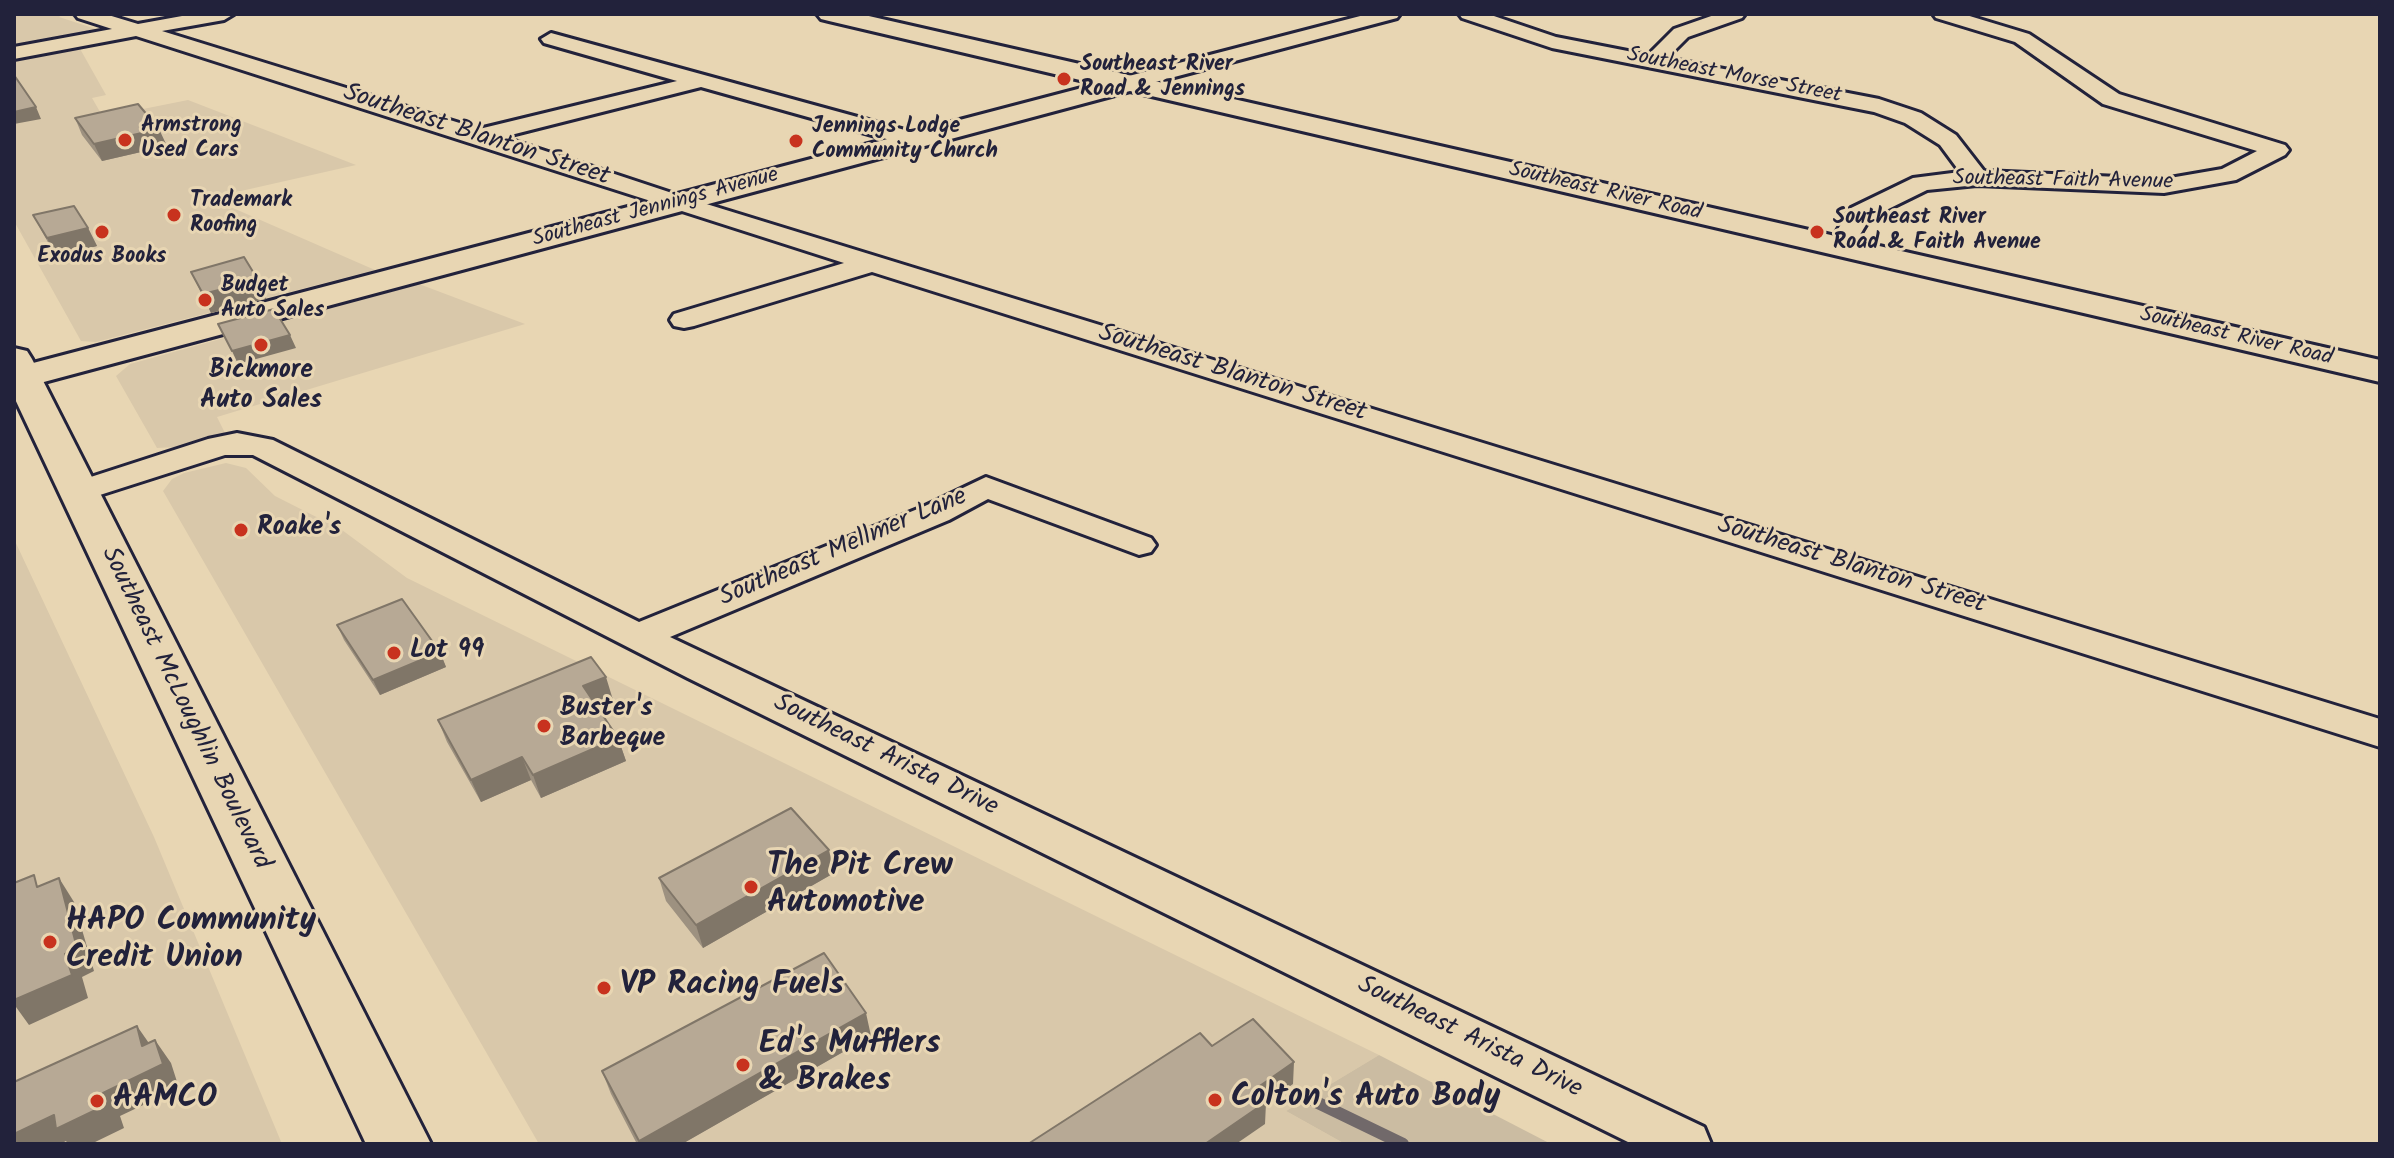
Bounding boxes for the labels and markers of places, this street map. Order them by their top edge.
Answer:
place label: Southeast River Road & Jennings [1080,53,1245,104]
marker: Southeast River Road & Jennings [1055,70,1073,88]
place label: Armstrong Used Cars [141,114,242,166]
place label: Jennings Lodge Community Church [812,115,998,166]
marker: Armstrong Used Cars [116,131,134,149]
marker: Jennings Lodge Community Church [787,132,805,150]
place label: Trademark Roofing [190,189,292,240]
marker: Trademark Roofing [165,206,183,224]
place label: Southeast River Road & Faith Avenue [1833,206,2041,258]
marker: Exodus Books [93,223,111,241]
marker: Southeast River Road & Faith Avenue [1808,223,1826,241]
place label: Exodus Books [38,245,166,271]
place label: Budget Auto Sales [221,274,324,326]
marker: Budget Auto Sales [196,291,214,309]
marker: Bickmore Auto Sales [252,336,270,354]
place label: Bickmore Auto Sales [200,357,322,418]
place label: Roake's [257,514,341,546]
marker: Roake's [232,521,250,539]
place label: Lot 99 [410,637,484,669]
marker: Lot 99 [385,644,403,662]
place label: Buster's Barbeque [560,695,665,756]
marker: Buster's Barbeque [535,717,553,735]
place label: The Pit Crew Automotive [767,850,953,925]
marker: The Pit Crew Automotive [742,878,760,896]
place label: HAPO Community Credit Union [66,905,316,980]
marker: HAPO Community Credit Union [41,933,59,951]
place label: VP Racing Fuels [620,969,844,1007]
marker: VP Racing Fuels [595,979,613,997]
place label: Ed's Mufflers & Brakes [759,1028,940,1103]
marker: Ed's Mufflers & Brakes [734,1056,752,1074]
place label: Colton's Auto Body [1231,1081,1500,1119]
place label: AAMCO [113,1082,217,1120]
marker: Colton's Auto Body [1206,1091,1224,1109]
marker: AAMCO [88,1092,106,1110]

